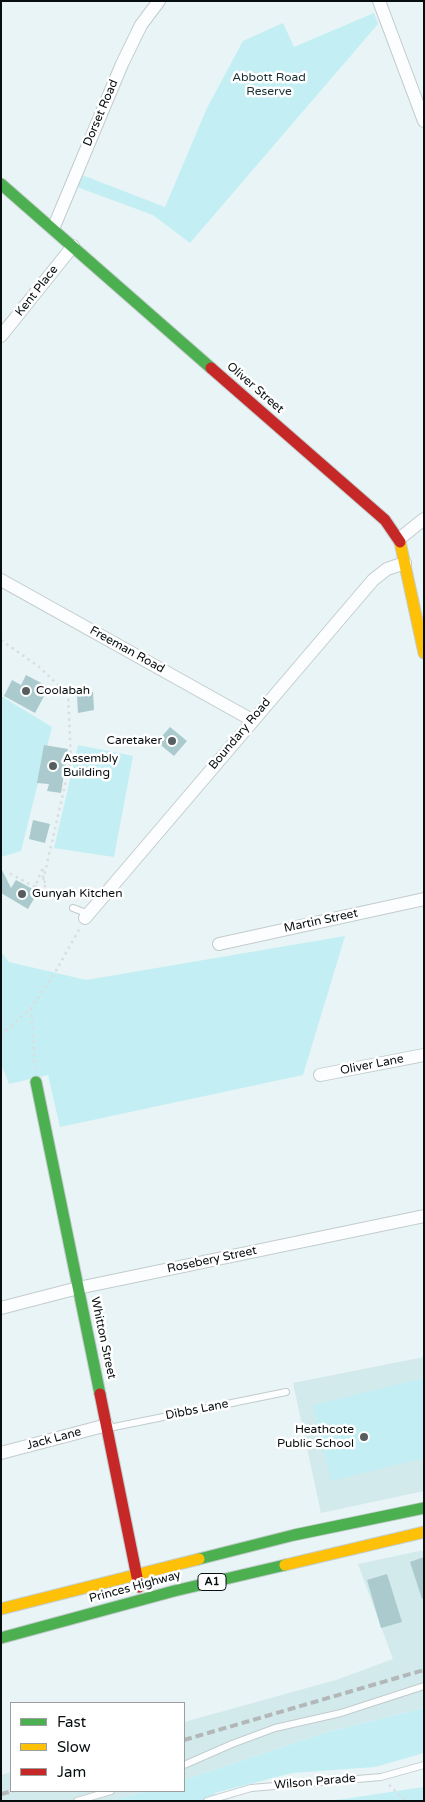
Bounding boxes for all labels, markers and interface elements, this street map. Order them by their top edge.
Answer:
park label: Abbott Road Reserve [232,71,306,99]
street label: Dorset Road [80,77,122,149]
street label: Kent Place [13,263,61,319]
street label: Oliver Street [224,359,286,417]
street label: Freeman Road [87,624,167,676]
place label: Coolabah [36,684,90,698]
marker: Coolabah [20,685,32,697]
street label: Boundary Road [206,695,274,773]
place label: Caretaker [107,734,162,748]
marker: Caretaker [166,735,178,747]
place label: Assembly Building [63,752,118,780]
marker: Assembly Building [47,760,59,772]
place label: Gunyah Kitchen [32,887,122,901]
marker: Gunyah Kitchen [16,888,28,900]
street label: Martin Street [283,906,359,936]
street label: Oliver Lane [339,1052,405,1078]
street label: Rosebery Street [166,1243,258,1277]
street label: Whitton Street [87,1296,119,1380]
street label: Dibbs Lane [164,1397,230,1423]
place label: Heathcote Public School [277,1423,354,1451]
street label: Jack Lane [25,1425,83,1453]
marker: Heathcote Public School [358,1431,370,1443]
street label: Princes Highway [88,1568,182,1606]
road number: A1 [198,1574,226,1590]
legend [10,1702,185,1792]
text: Fast [57,1713,86,1731]
text: Slow [57,1738,91,1756]
text: Jam [57,1763,86,1781]
street label: Wilson Parade [274,1771,356,1793]

